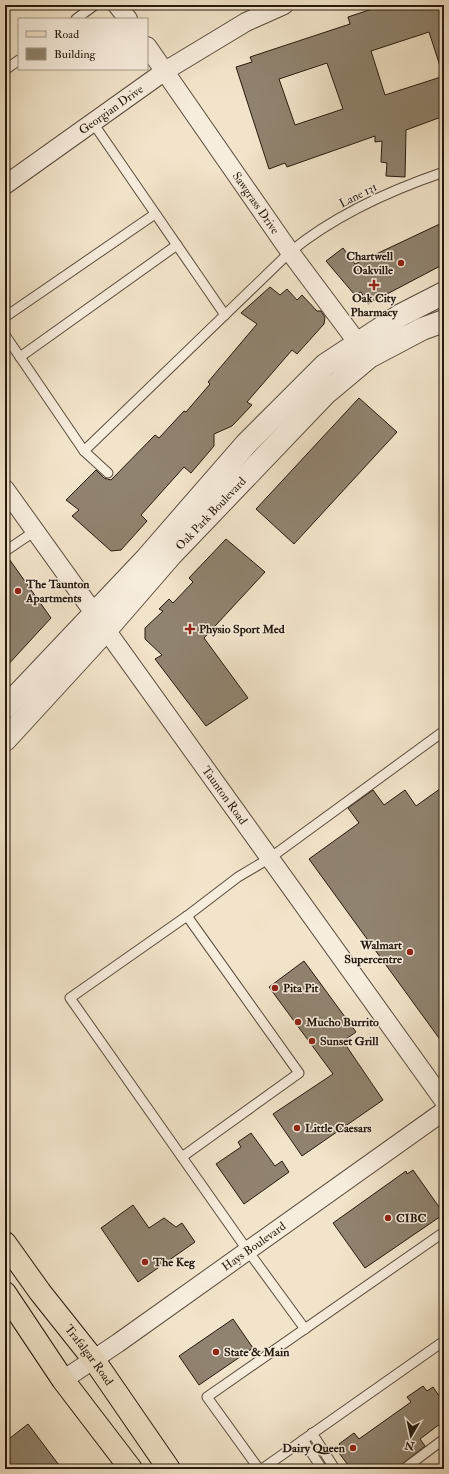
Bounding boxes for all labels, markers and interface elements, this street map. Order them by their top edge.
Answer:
legend [18,18,148,70]
text: Road [54,27,79,42]
text: Building [54,47,97,62]
street label: Georgian Drive [76,82,146,138]
street label: Sawgrass Drive [229,169,282,237]
street label: Lane 131 [337,180,380,211]
place label: Chartwell Oakville [346,249,394,278]
marker: Chartwell Oakville [396,258,406,268]
marker: Oak City Pharmacy [369,280,379,290]
place label: Oak City Pharmacy [350,291,398,320]
street label: Oak Park Boulevard [173,474,250,554]
place label: The Taunton Apartments [25,577,90,606]
marker: The Taunton Apartments [13,586,23,596]
place label: Physio Sport Med [199,622,285,637]
marker: Physio Sport Med [184,623,196,635]
street label: Taunton Road [198,764,250,828]
place label: Walmart Supercentre [344,938,403,967]
marker: Walmart Supercentre [405,947,415,957]
place label: Pita Pit [283,981,319,996]
marker: Pita Pit [270,983,280,993]
place label: Mucho Burrito [305,1015,379,1030]
marker: Mucho Burrito [293,1017,303,1027]
place label: Sunset Grill [320,1034,379,1049]
marker: Sunset Grill [307,1036,317,1046]
place label: Little Caesars [305,1121,371,1136]
marker: Little Caesars [292,1123,302,1133]
place label: CIBC [396,1211,426,1226]
marker: CIBC [383,1213,393,1223]
street label: Hays Boulevard [219,1219,289,1275]
place label: The Keg [152,1255,196,1270]
marker: The Keg [140,1257,150,1267]
street label: Trafalgar Road [61,1322,116,1388]
place label: State & Main [224,1345,290,1360]
marker: State & Main [211,1347,221,1357]
north arrow [391,1416,431,1456]
text: N [403,1438,416,1453]
place label: Dairy Queen [282,1441,346,1456]
marker: Dairy Queen [348,1443,358,1453]

